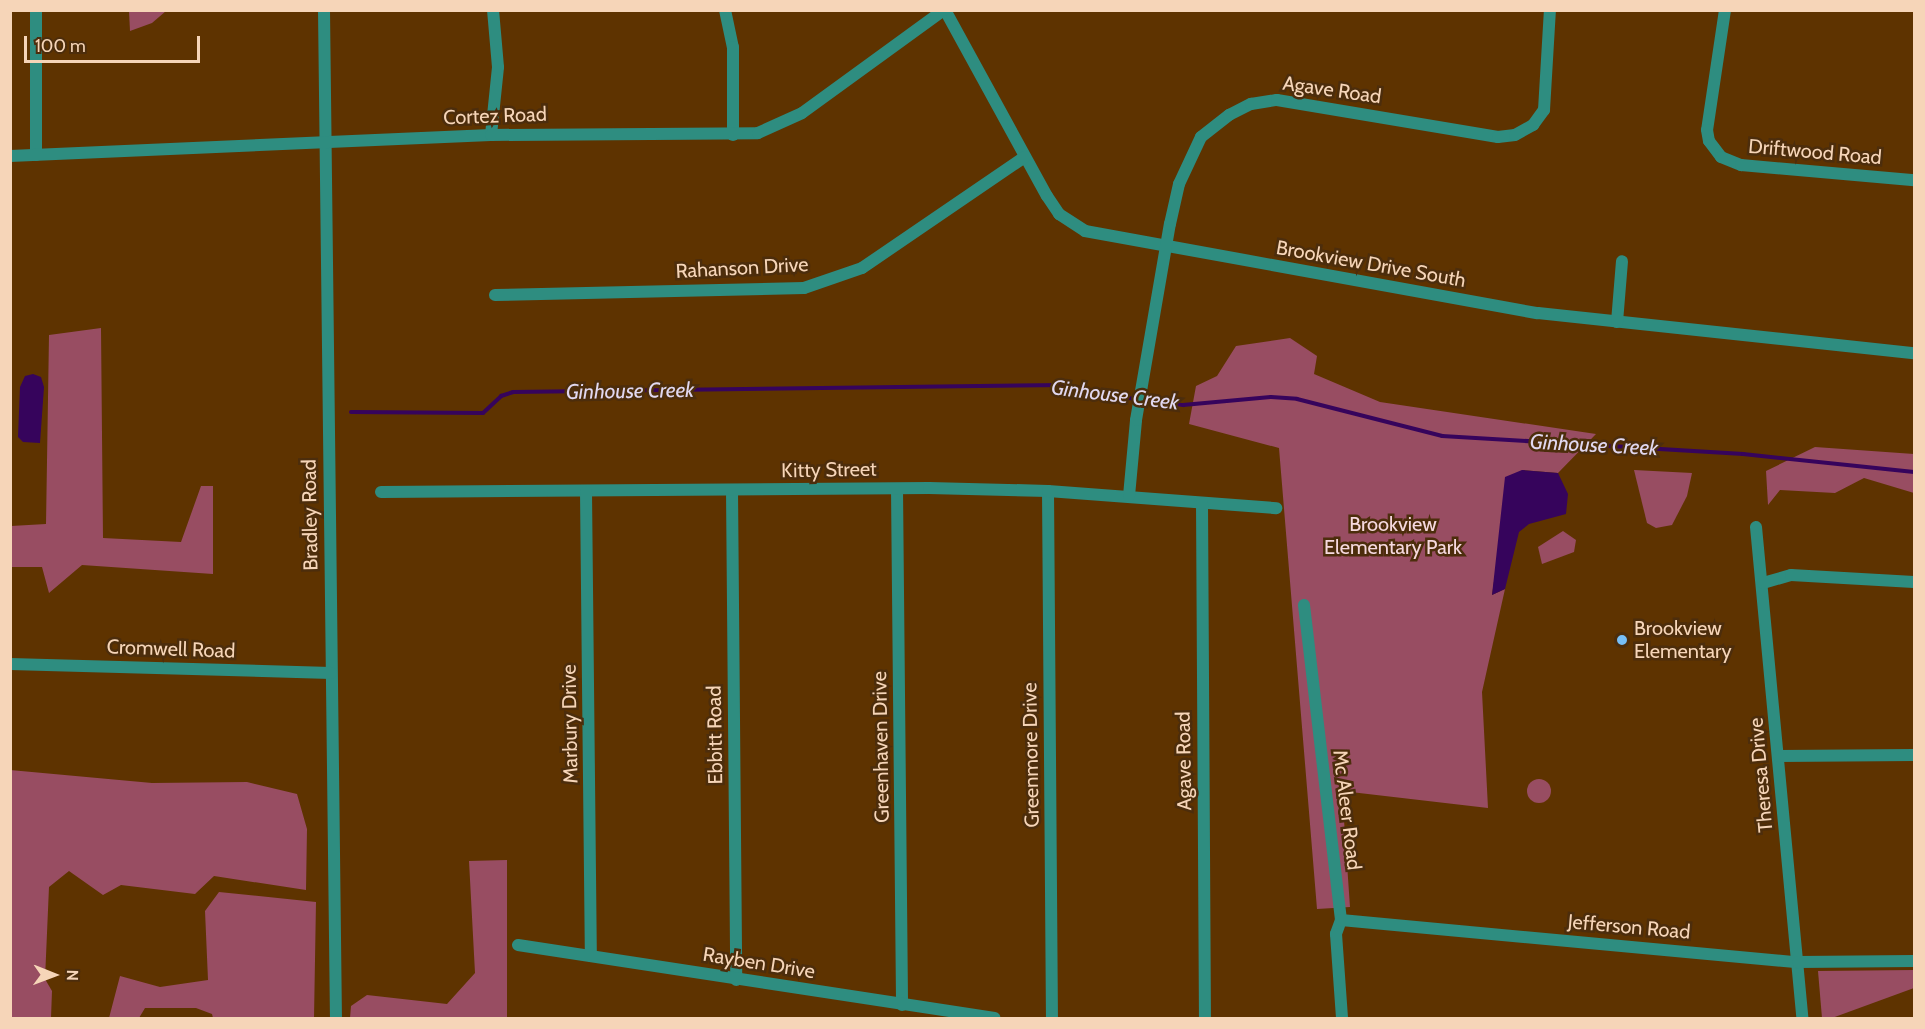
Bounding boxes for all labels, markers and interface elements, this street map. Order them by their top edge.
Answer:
scale bar [27,24,202,62]
text: 100 m [35,35,86,57]
street label: Agave Road [1281,71,1383,109]
street label: Cortez Road [443,102,547,130]
street label: Driftwood Road [1747,134,1883,170]
street label: Brookview Drive South [1274,235,1468,293]
street label: Rahanson Drive [675,253,809,283]
water label: Ginhouse Creek [1050,375,1180,415]
water label: Ginhouse Creek [566,377,694,405]
water label: Ginhouse Creek [1529,429,1659,461]
street label: Kitty Street [781,457,877,483]
street label: Bradley Road [297,459,323,571]
park label: Brookview Elementary Park [1324,513,1462,560]
place label: Brookview Elementary [1634,616,1731,663]
marker: Brookview Elementary [1615,633,1629,647]
street label: Cromwell Road [106,635,236,663]
street label: Marbury Drive [557,664,583,784]
street label: Greenhaven Drive [868,671,894,823]
street label: Greenmore Drive [1018,682,1044,828]
street label: Ebbitt Road [702,685,728,785]
street label: Agave Road [1171,711,1197,811]
street label: Theresa Drive [1744,717,1778,833]
street label: Mc Aleer Road [1328,748,1366,872]
street label: Jefferson Road [1567,910,1691,944]
street label: Rayben Drive [701,942,817,984]
north arrow [24,945,84,1005]
text: N [63,970,82,981]

